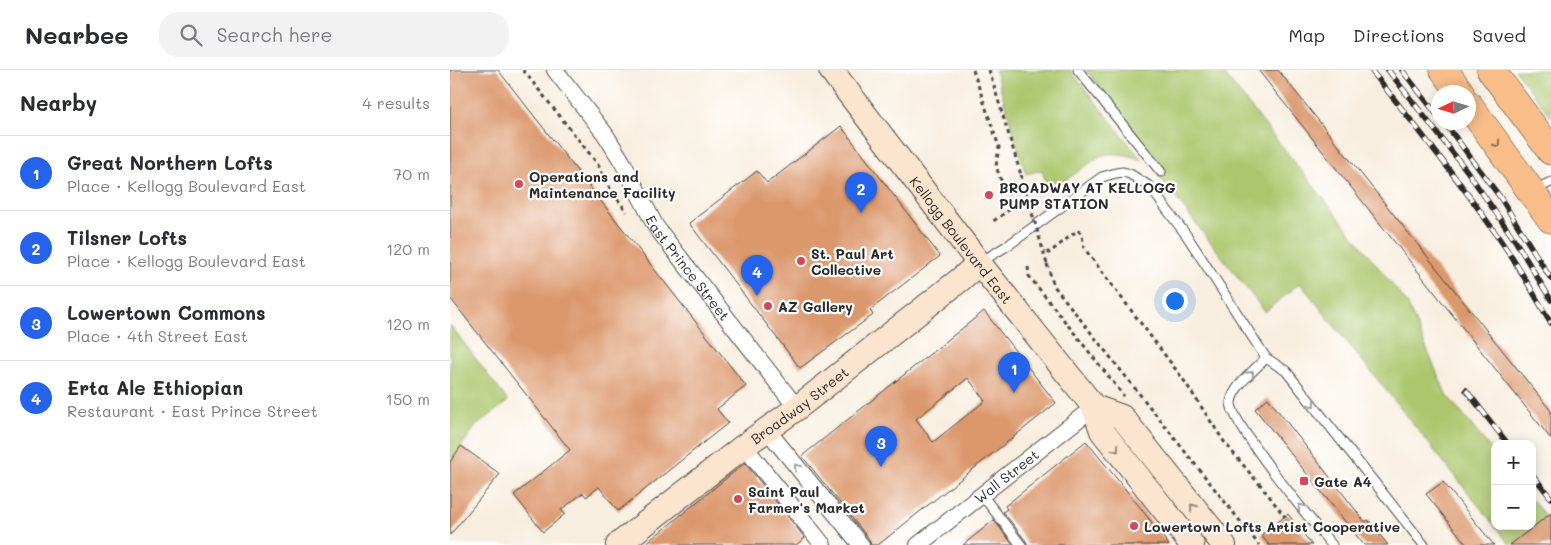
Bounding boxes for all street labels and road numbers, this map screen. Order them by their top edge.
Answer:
street label: Kellogg Boulevard East [906,172,1017,307]
street label: East Prince Street [642,212,735,324]
street label: Broadway Street [747,362,852,448]
street label: Wall Street [970,445,1042,507]

